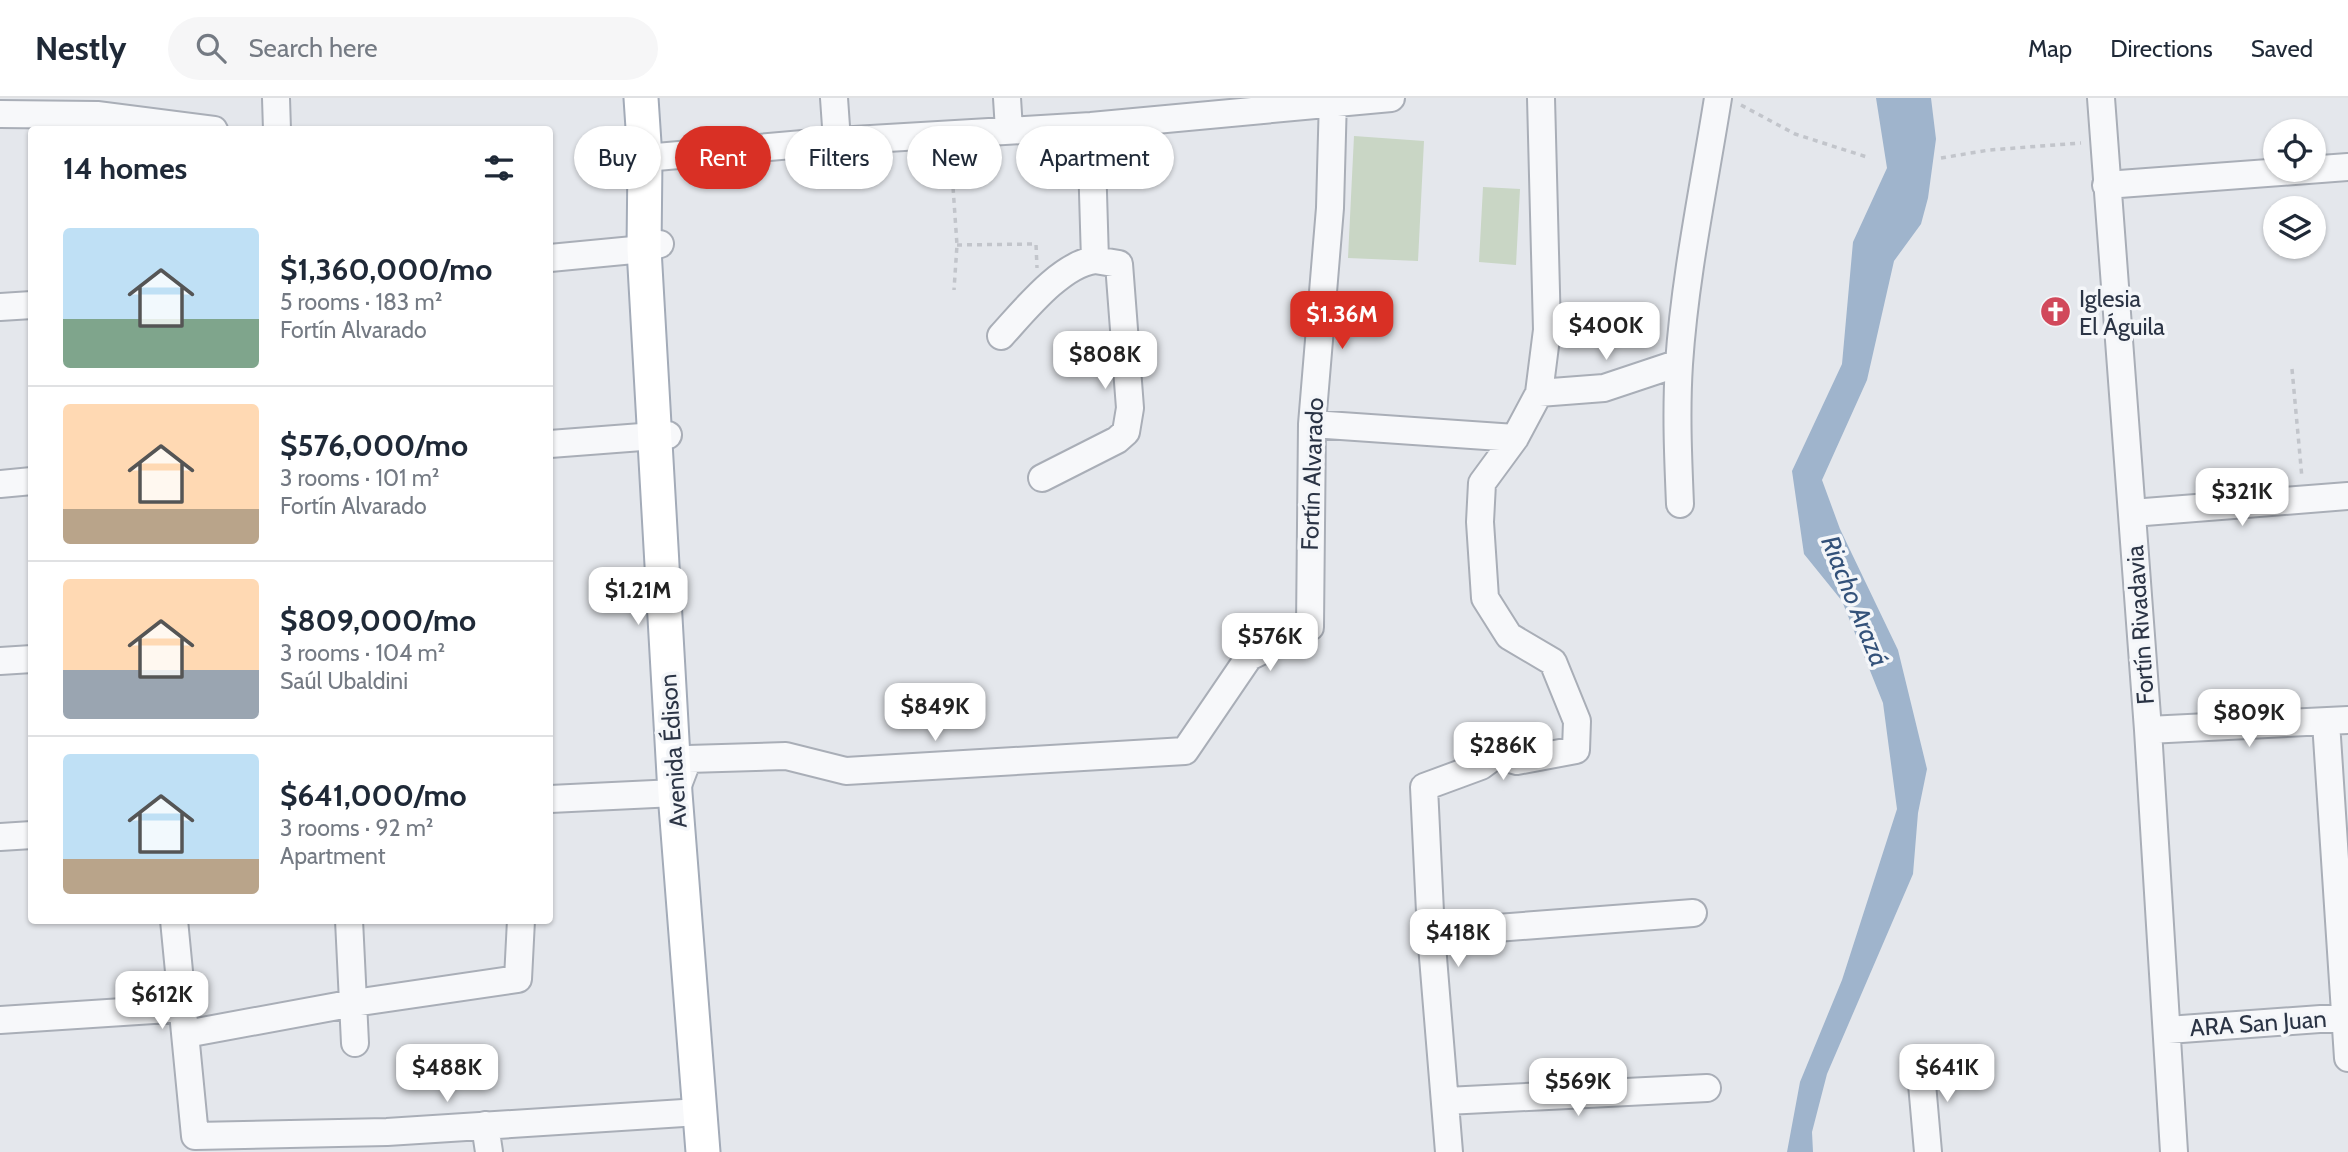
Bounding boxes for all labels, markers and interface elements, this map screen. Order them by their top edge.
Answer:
search box [168,17,658,80]
text: Nestly [35,28,126,68]
icon: search [192,29,230,67]
text: Search here [248,32,378,64]
text: Map [2028,34,2072,63]
text: Directions [2110,34,2213,63]
text: Saved [2251,34,2313,63]
map controls [2263,119,2326,259]
button: locate [2263,119,2326,182]
chip: Buy [574,126,661,189]
chip: Rent [675,126,771,189]
chip: Filters [785,126,893,189]
chip: New [907,126,1002,189]
chip: Apartment [1016,126,1174,189]
icon: filters [480,149,518,187]
text: 14 homes [63,150,187,187]
button: layers [2263,196,2326,259]
text: $1,360,000/mo [280,251,492,288]
icon: home [119,256,203,340]
place label: Iglesia El Águila [2079,284,2165,341]
text: 5 rooms · 183 m² [280,288,442,316]
pin: $1.36M [1285,292,1399,351]
church icon: Iglesia El Águila [2039,295,2073,329]
text: $1.36M [1306,300,1378,328]
pin: $400K [1557,302,1655,362]
text: $400K [1569,311,1643,339]
text: Fortín Alvarado [280,316,427,344]
pin: $808K [1056,331,1154,391]
text: $808K [1069,340,1141,368]
street label: Fortín Alvarado [1295,397,1329,551]
text: $576,000/mo [280,427,468,464]
icon: home [119,432,203,516]
text: 3 rooms · 101 m² [280,464,439,492]
pin: $321K [2193,468,2291,528]
text: $321K [2212,477,2272,505]
text: Fortín Alvarado [280,492,427,520]
water label: Riacho Arazá [1814,531,1896,671]
street label: Fortín Rivadavia [2120,544,2160,706]
pin: $1.21M [581,568,695,627]
text: $1.21M [605,576,671,604]
text: $809,000/mo [280,602,476,639]
icon: home [119,607,203,691]
pin: $576K [1221,614,1319,673]
text: $576K [1238,622,1302,650]
text: 3 rooms · 104 m² [280,639,445,667]
text: Saúl Ubaldini [280,667,408,695]
street label: Avenida Édison [653,673,693,829]
pin: $849K [886,684,984,743]
pin: $809K [2200,690,2298,749]
text: $849K [901,692,969,720]
text: $809K [2214,698,2284,726]
pin: $286K [1454,722,1552,782]
text: $286K [1470,731,1536,759]
text: $641,000/mo [280,777,467,814]
icon: home [119,782,203,866]
text: 3 rooms · 92 m² [280,814,434,842]
text: Apartment [280,842,385,870]
pin: $418K [1409,910,1507,969]
text: $418K [1426,918,1490,946]
pin: $612K [113,972,211,1031]
text: $612K [131,980,193,1008]
street label: ARA San Juan [2189,1004,2327,1042]
pin: $488K [398,1044,496,1104]
pin: $641K [1898,1044,1996,1104]
text: $488K [412,1053,482,1081]
text: $641K [1915,1053,1979,1081]
pin: $569K [1529,1058,1627,1118]
text: $569K [1545,1067,1611,1095]

